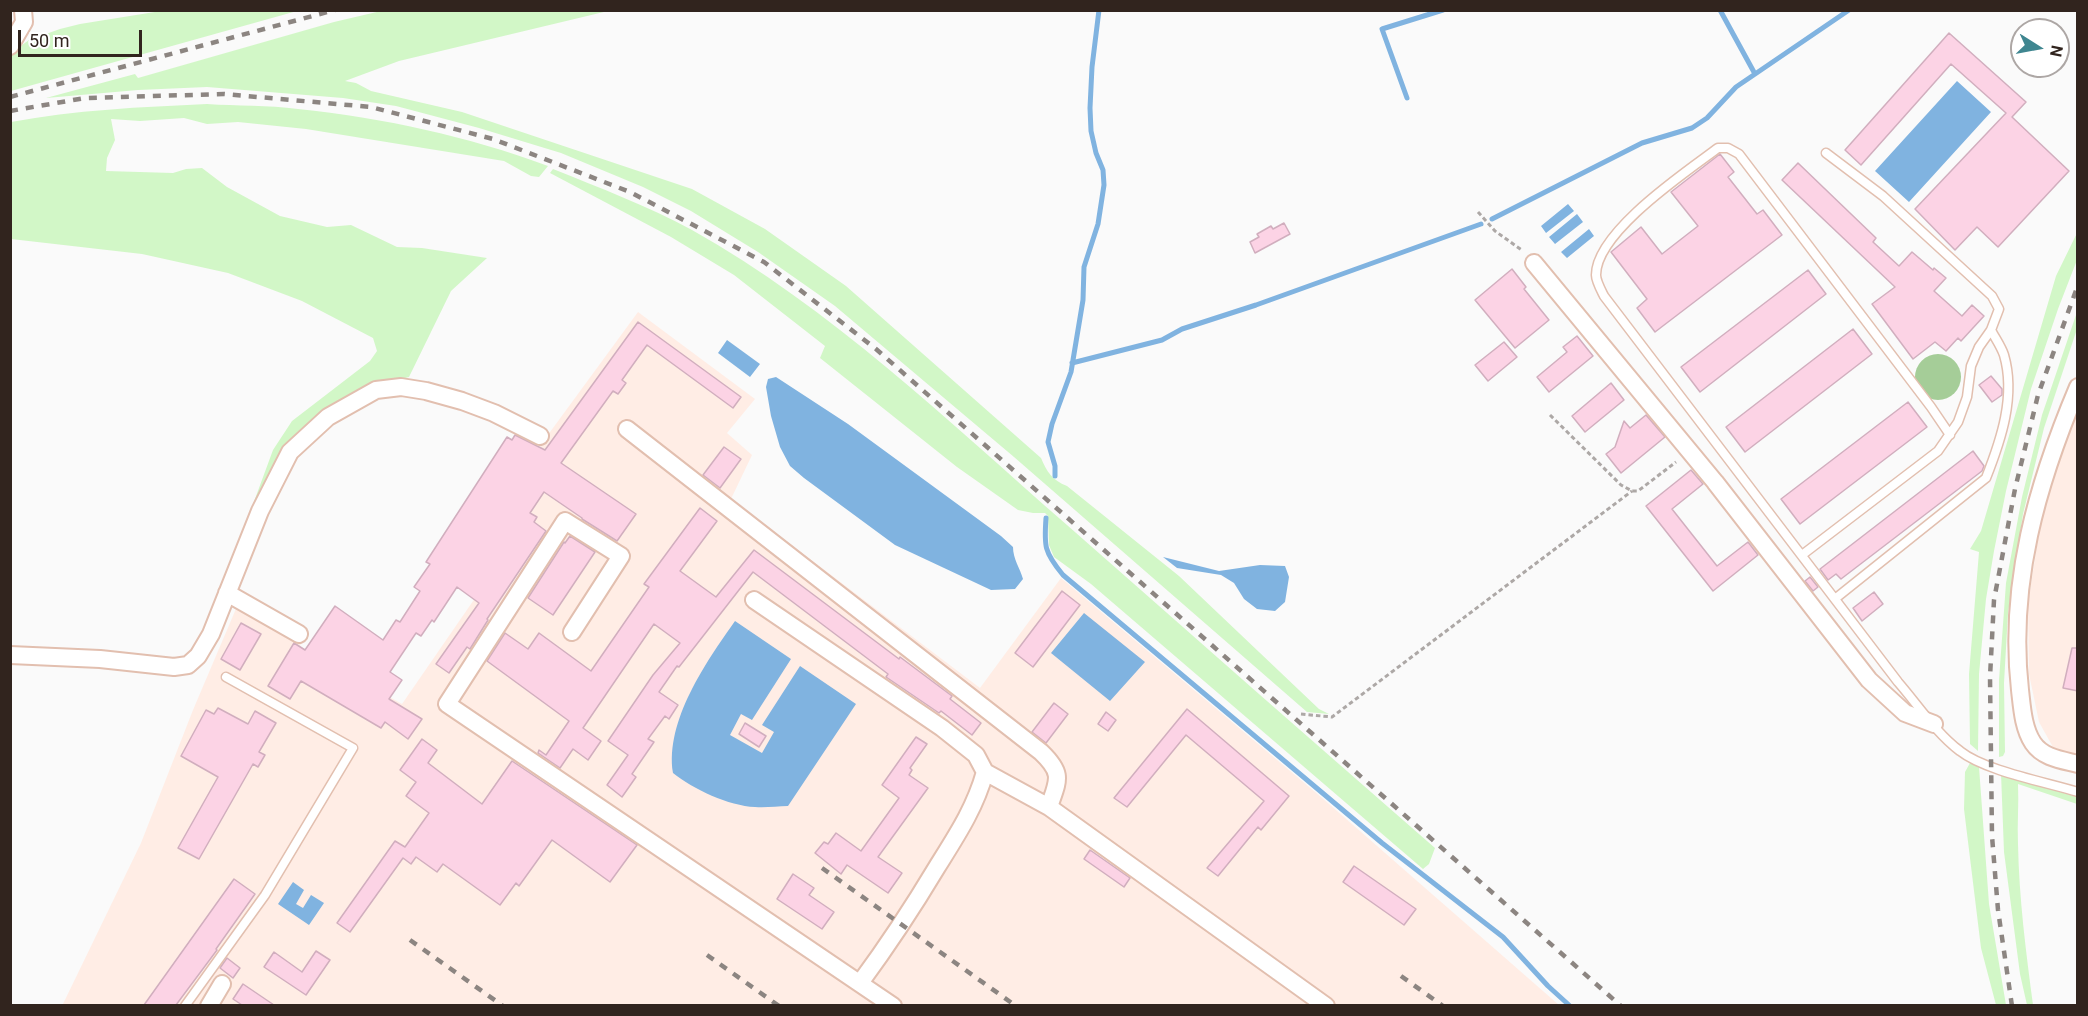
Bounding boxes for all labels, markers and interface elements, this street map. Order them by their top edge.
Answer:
scale bar [21,18,146,56]
north arrow [2010,18,2070,78]
text: 50 m [29,30,69,51]
text: N [2046,44,2067,58]

